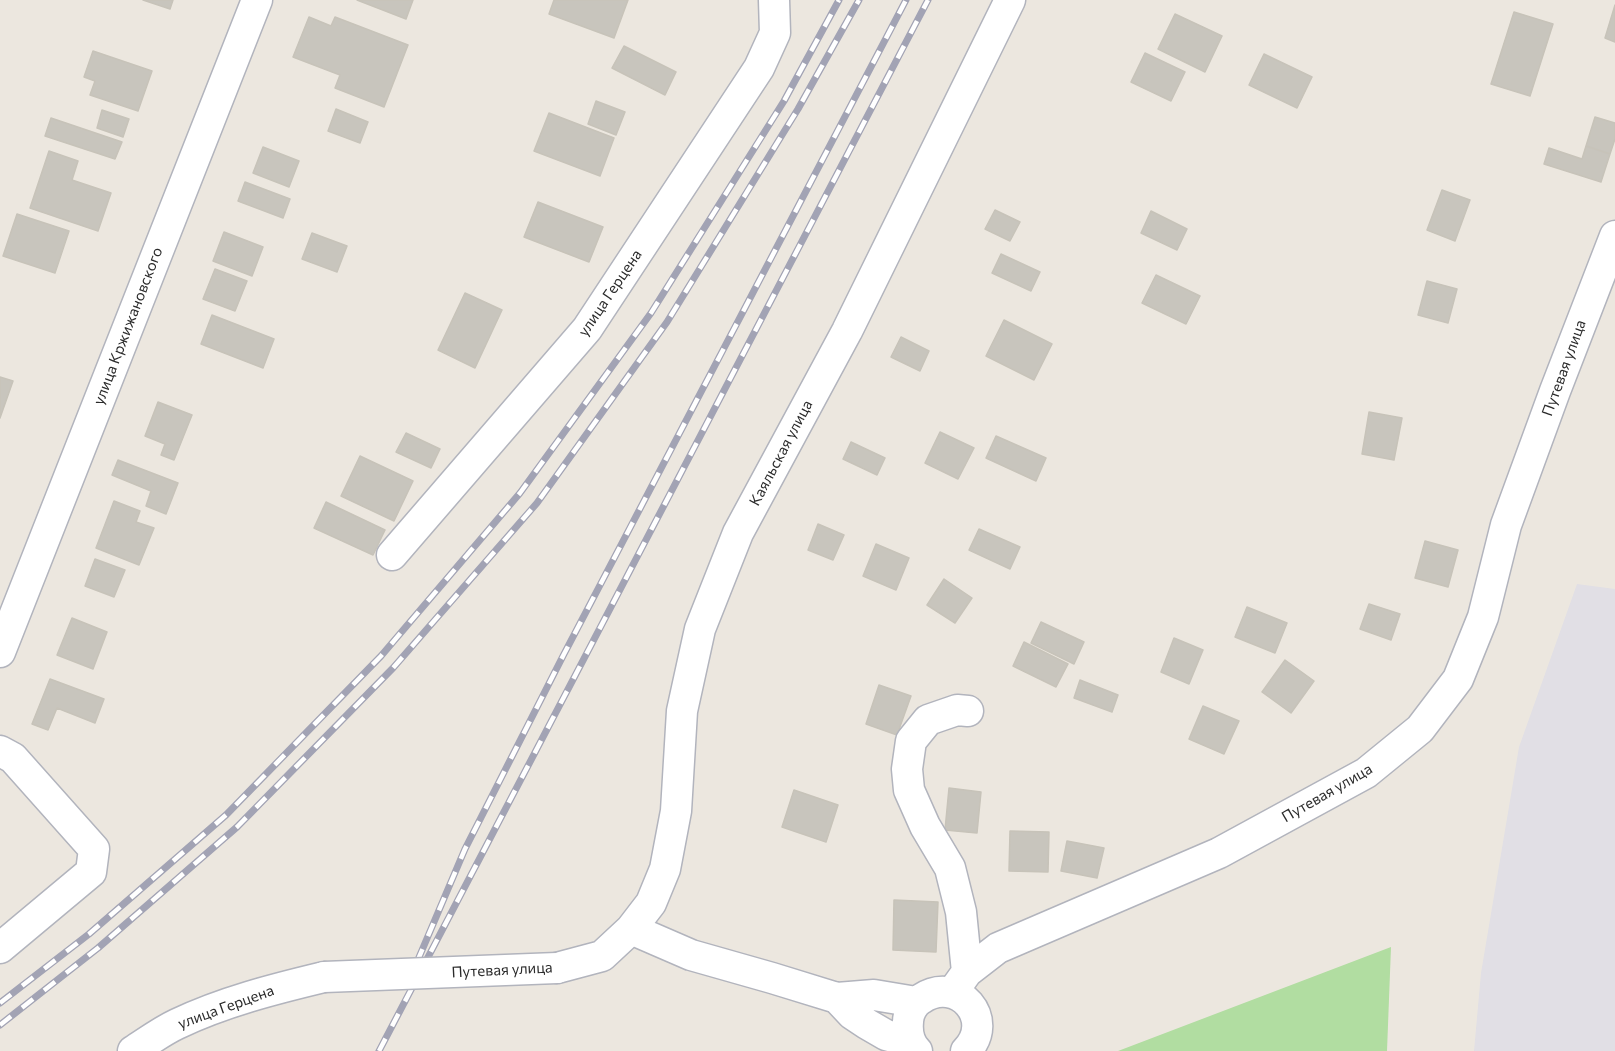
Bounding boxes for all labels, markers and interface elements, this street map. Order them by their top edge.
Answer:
street label: улица Кржижановского [90,245,166,407]
street label: улица Герцена [574,246,646,340]
street label: Путевая улица [1538,317,1590,419]
street label: Каяльская улица [746,397,816,509]
street label: Путевая улица [1279,760,1375,826]
street label: Путевая улица [451,958,553,982]
street label: улица Герцена [176,981,276,1033]

